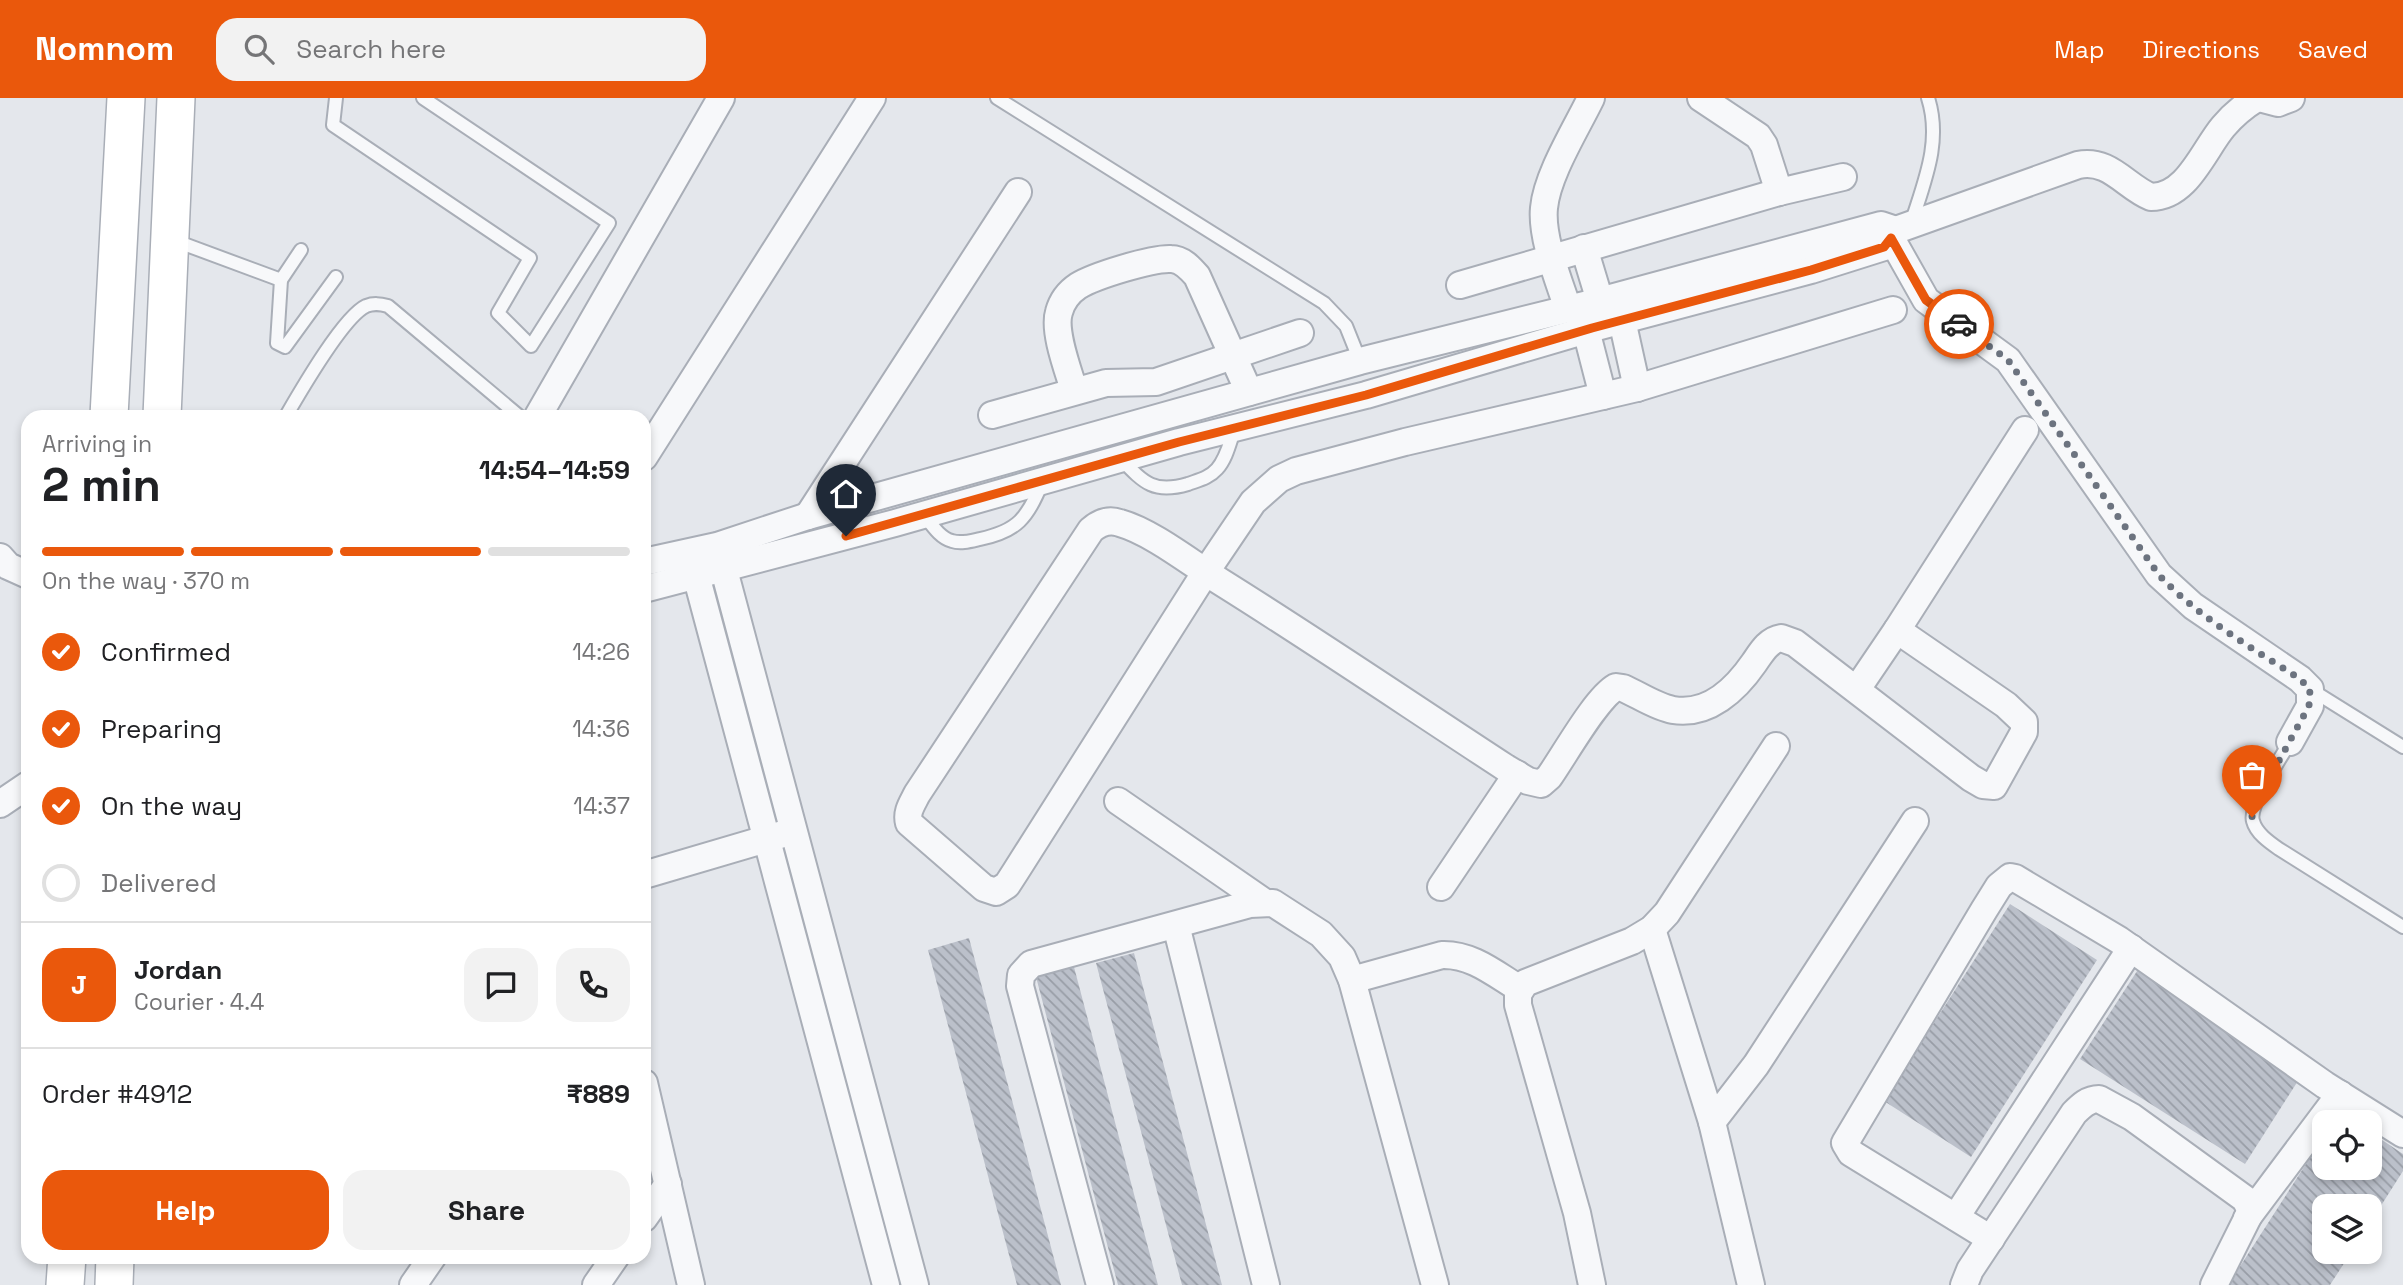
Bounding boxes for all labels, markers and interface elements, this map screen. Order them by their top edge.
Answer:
search box [216,18,706,81]
text: Nomnom [35,28,174,70]
icon: search [240,30,278,68]
text: Search here [296,32,446,66]
text: Map [2054,34,2104,65]
text: Directions [2142,34,2260,65]
text: Saved [2298,34,2368,65]
courier [1924,289,1994,359]
icon: car [1940,305,1978,343]
text: Arriving in [42,429,152,459]
text: 14:54–14:59 [479,453,630,487]
text: 2 min [42,456,161,514]
pin [816,464,876,536]
icon: home [827,475,865,513]
text: On the way · 370 m [42,566,250,596]
icon: check [42,633,80,671]
text: Confirmed [101,635,231,669]
text: 14:26 [572,637,630,667]
icon: check [42,710,80,748]
text: Preparing [101,712,222,746]
text: 14:36 [572,714,630,744]
pin [2222,745,2282,817]
icon: bag [2233,756,2271,794]
icon: check [42,787,80,825]
text: On the way [101,789,242,823]
text: 14:37 [573,791,630,821]
text: Delivered [101,866,217,900]
button: chat [464,948,538,1022]
button: phone [556,948,630,1022]
text: Jordan [134,953,222,987]
text: J [71,968,87,1002]
text: Courier · 4.4 [134,987,264,1017]
text: Order #4912 [42,1077,192,1111]
text: ₹889 [567,1077,630,1111]
map controls [2312,1110,2382,1264]
button: locate [2312,1110,2382,1180]
button: Help [42,1170,329,1250]
button: Share [343,1170,630,1250]
button: layers [2312,1194,2382,1264]

